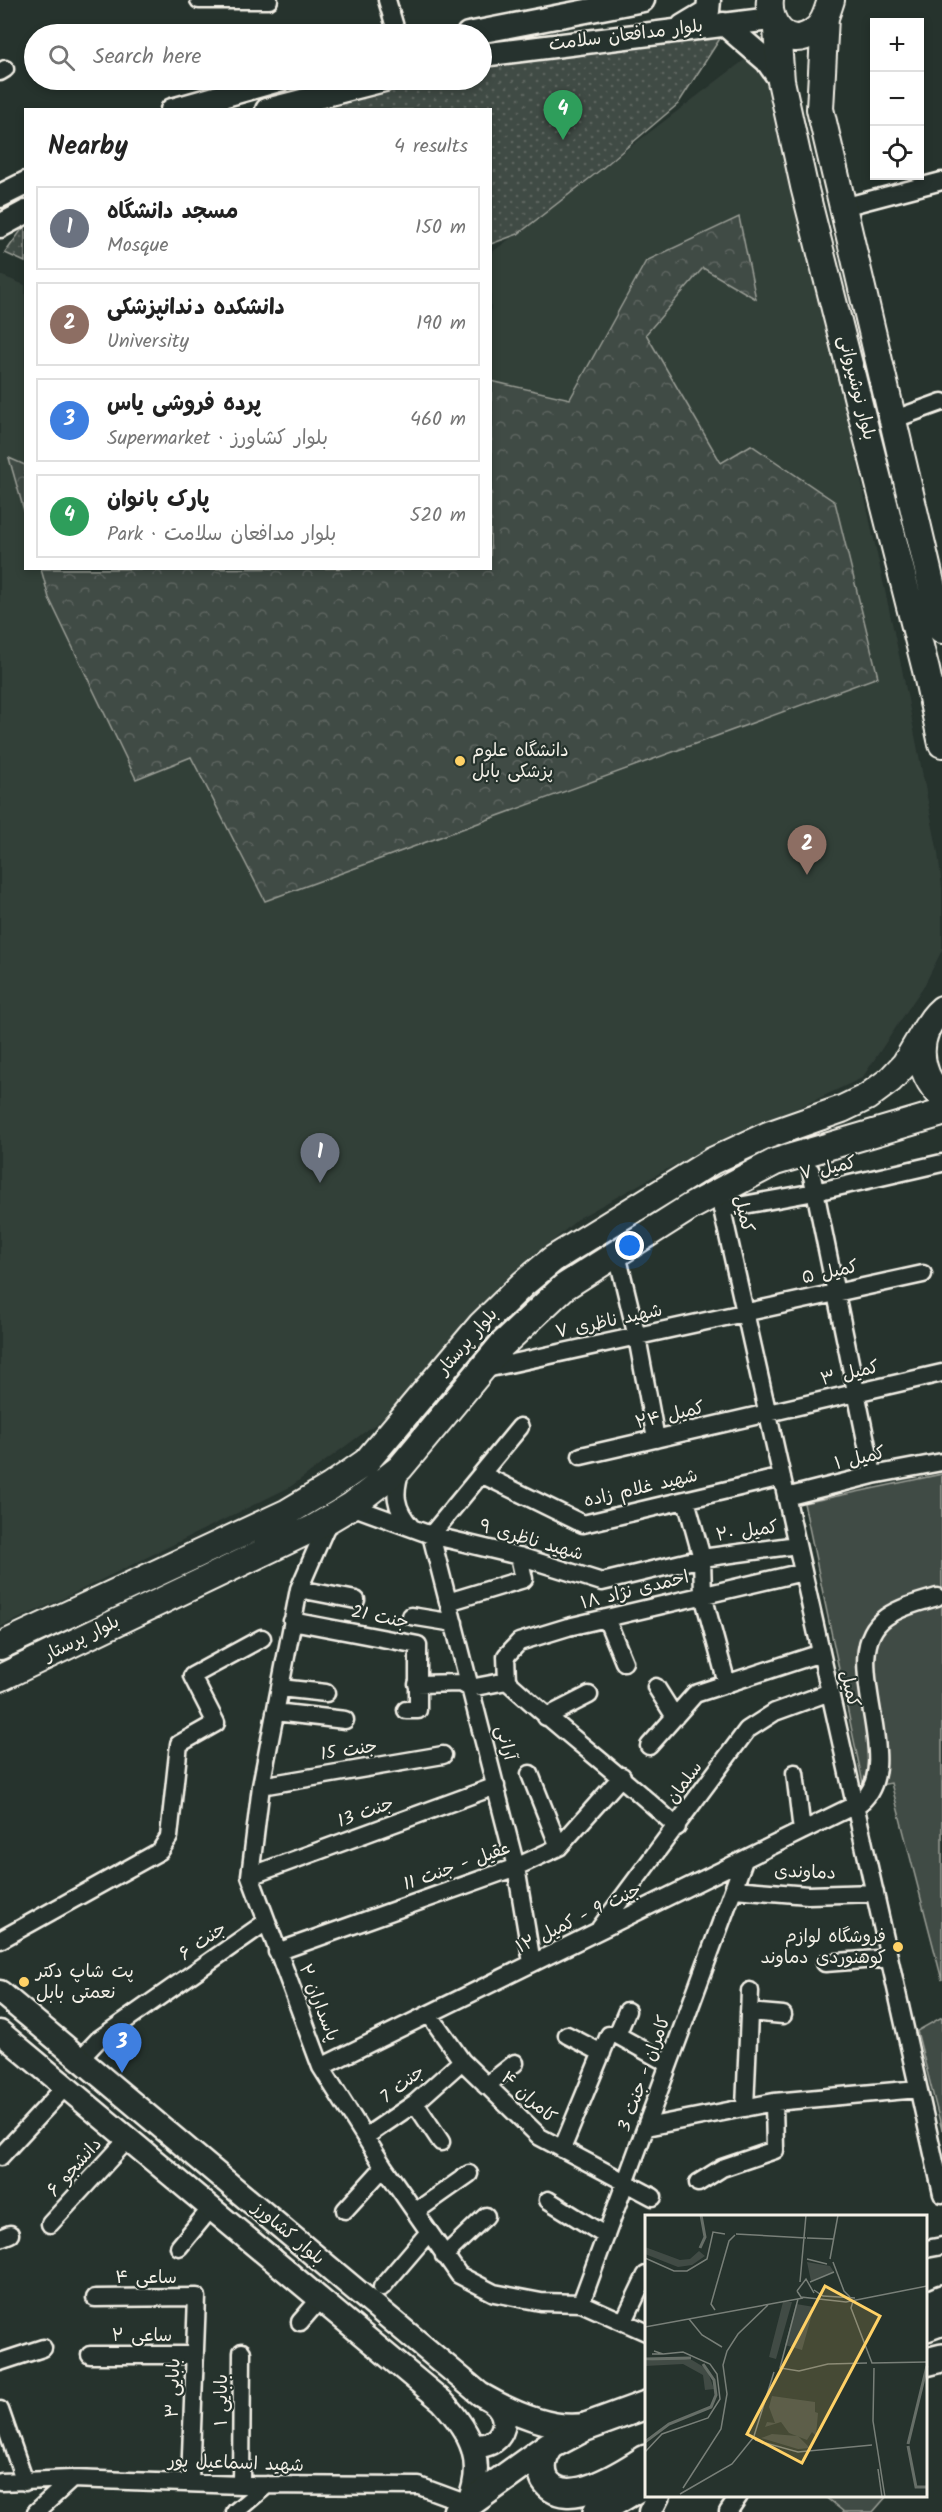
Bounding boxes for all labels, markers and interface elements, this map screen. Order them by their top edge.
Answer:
street label: بلوار مدافعان سلامت [547,12,705,60]
map controls [870,18,924,180]
button: + [870,18,924,72]
search box [24,24,492,90]
text: Search here [93,40,201,75]
icon: search [45,41,78,74]
button: − [870,72,924,126]
pin: 4 [544,90,582,140]
text: Nearby [48,126,128,168]
button: locate [870,126,924,180]
text: 4 results [394,131,468,163]
text: مسجد دانشگاه [107,195,238,230]
text: 1 [66,212,73,244]
text: 150 m [415,212,466,244]
text: Mosque [107,230,168,262]
text: دانشکده دندانپزشکی [107,291,285,326]
text: 2 [64,308,75,340]
text: 190 m [416,308,466,340]
text: University [107,326,189,358]
street label: بلوار نوشیروانی [829,332,883,444]
text: پرده فروشی یاس [107,387,261,422]
text: 3 [64,404,75,436]
text: 460 m [410,404,466,436]
text: Supermarket · بلوار کشاورز [107,423,328,455]
text: پارک بانوان [107,483,209,518]
text: 4 [64,500,75,532]
text: 520 m [410,500,466,532]
text: Park · بلوار مدافعان سلامت [107,519,336,551]
place label: دانشگاه علوم پزشکی بابل [472,737,569,787]
marker: دانشگاه علوم پزشکی بابل [453,754,467,768]
pin: 2 [788,826,826,875]
pin: 1 [300,1134,340,1183]
street label: کمیل ۷ [797,1149,859,1189]
street label: کمیل [725,1193,761,1236]
your location [615,1231,644,1260]
street label: کمیل ۵ [799,1253,861,1293]
street label: شهید ناظری ۷ [553,1297,665,1347]
street label: بلوار پرستار [429,1302,506,1384]
street label: کمیل ۳ [818,1353,882,1395]
street label: کمیل ۲۴ [633,1394,708,1438]
street label: کمیل ۱ [832,1439,888,1479]
street label: شهید غلام زاده [581,1462,701,1516]
street label: شهید ناظری ۹ [475,1512,587,1570]
street label: کمیل ۲۰ [714,1513,780,1551]
street label: احمدی نژاد ۱۸ [578,1564,692,1618]
street label: جنت 21 [349,1598,411,1638]
street label: بلوار پرستار [37,1608,125,1671]
street label: کمیل [831,1668,867,1711]
street label: آرانی [486,1722,524,1765]
street label: جنت 15 [318,1732,380,1770]
street label: سلمان [659,1755,711,1811]
street label: جنت 13 [334,1789,398,1837]
street label: عقیل - جنت 11 [399,1834,515,1900]
street label: دماوندی [774,1857,836,1889]
street label: جنت 9 - کمیل ۱۲ [511,1876,647,1962]
street label: جنت ۶ [173,1915,233,1969]
place label: فروشگاه لوازم کوهنوردی دماوند [760,1923,886,1973]
marker: فروشگاه لوازم کوهنوردی دماوند [891,1940,905,1954]
place label: پت شاپ دکتر نعمتی بابل [34,1958,134,2008]
street label: پاسداران ۲ [290,1960,346,2046]
marker: پت شاپ دکتر نعمتی بابل [17,1975,31,1989]
street label: کامران - جنت 3 [611,2012,680,2136]
pin: 3 [102,2024,142,2073]
street label: جنت 7 [374,2058,432,2112]
street label: کامران ۴ [493,2065,563,2132]
street label: دانشجو ۶ [40,2132,110,2204]
street label: بلوار کشاورز [244,2194,331,2273]
inset map [645,2215,927,2497]
street label: ساعی ۴ [115,2264,177,2293]
street label: ساعی ۲ [112,2322,172,2351]
street label: بابایی ۳ [158,2357,190,2419]
street label: بابایی ۱ [208,2374,237,2426]
street label: شهید اسماعیل پور [166,2447,304,2481]

